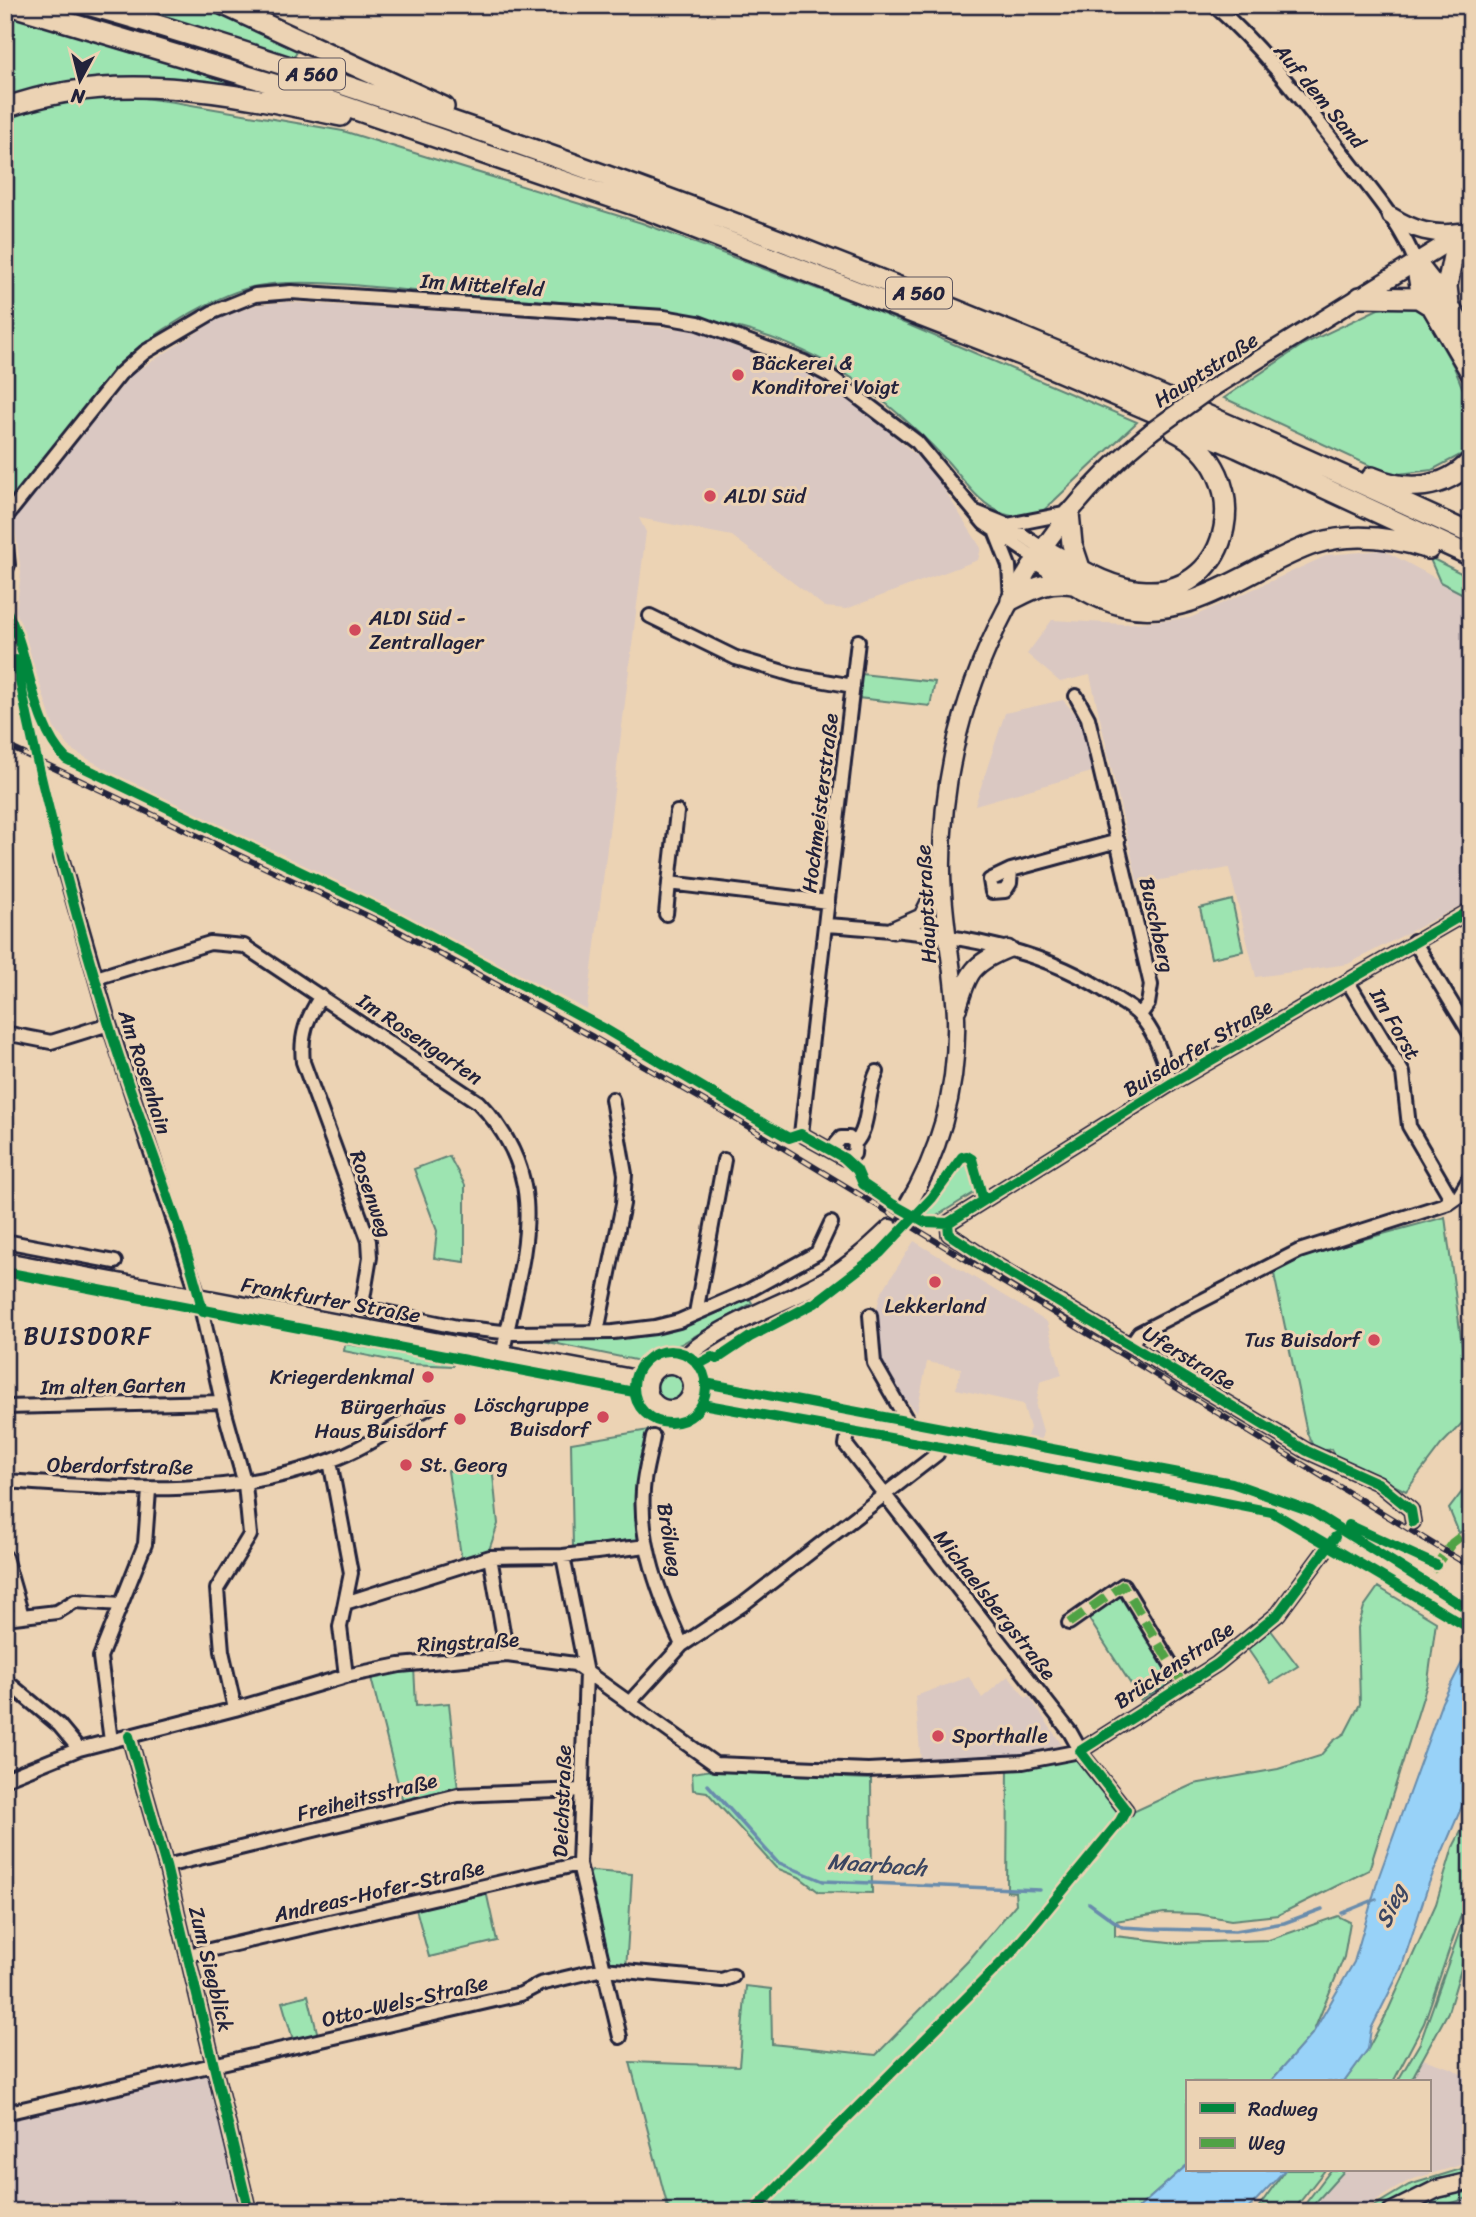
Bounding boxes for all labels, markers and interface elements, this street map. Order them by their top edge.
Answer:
street label: Auf dem Sand [1263,33,1377,159]
north arrow [46,46,116,116]
road number: A 560 [279,58,345,90]
text: N [69,79,88,114]
street label: Im Mittelfeld [418,262,547,308]
road number: A 560 [886,278,952,308]
street label: Hauptstraße [1146,322,1266,418]
place label: Bäckerei & Konditorei Voigt [752,344,900,406]
marker: Bäckerei & Konditorei Voigt [730,367,746,383]
place label: ALDI Süd [723,477,807,515]
marker: ALDI Süd [702,488,718,504]
place label: ALDI Süd - Zentrallager [368,599,485,661]
marker: ALDI Süd - Zentrallager [347,622,363,638]
street label: Hochmeisterstraße [790,711,850,895]
street label: Hauptstraße [904,843,948,964]
street label: Buschberg [1128,873,1186,977]
street label: Im Forst [1358,980,1431,1067]
street label: Im Rosengarten [348,982,491,1095]
street label: Buisdorfer Straße [1116,988,1280,1108]
street label: Am Rosenhain [107,1004,183,1139]
street label: Rosenweg [338,1145,404,1243]
street label: Frankfurter Straße [238,1266,424,1335]
marker: Lekkerland [927,1274,943,1290]
place label: Lekkerland [884,1287,987,1325]
district label: BUISDORF [23,1315,153,1357]
street label: Uferstraße [1135,1315,1243,1401]
place label: Tus Buisdorf [1244,1321,1363,1359]
marker: Tus Buisdorf [1366,1332,1382,1348]
place label: Kriegerdenkmal [270,1358,415,1396]
street label: Im alten Garten [39,1366,186,1406]
marker: Kriegerdenkmal [420,1369,436,1385]
place label: Löschgruppe Buisdorf [474,1386,592,1448]
place label: Bürgerhaus Haus Buisdorf [315,1388,449,1450]
marker: Löschgruppe Buisdorf [595,1409,611,1425]
marker: Bürgerhaus Haus Buisdorf [452,1411,468,1427]
street label: Oberdorfstraße [47,1446,194,1486]
place label: St. Georg [420,1446,508,1484]
marker: St. Georg [398,1457,414,1473]
street label: Brölweg [645,1500,695,1580]
street label: Michaelsbergstraße [923,1521,1067,1689]
street label: Brückenstraße [1106,1610,1242,1720]
street label: Ringstraße [416,1620,520,1664]
place label: Sporthalle [952,1717,1048,1755]
marker: Sporthalle [930,1728,946,1744]
street label: Deichstraße [541,1744,583,1858]
street label: Freiheitsstraße [293,1761,441,1833]
water label: Maarbach [826,1841,930,1889]
street label: Andreas-Hofer-Straße [269,1848,488,1934]
water label: Sieg [1363,1875,1420,1935]
street label: Zum Siegblick [177,1902,245,2036]
street label: Otto-Wels-Straße [318,1963,492,2039]
legend [1186,2080,1430,2172]
text: Radweg [1248,2090,1318,2128]
text: Weg [1248,2124,1286,2162]

